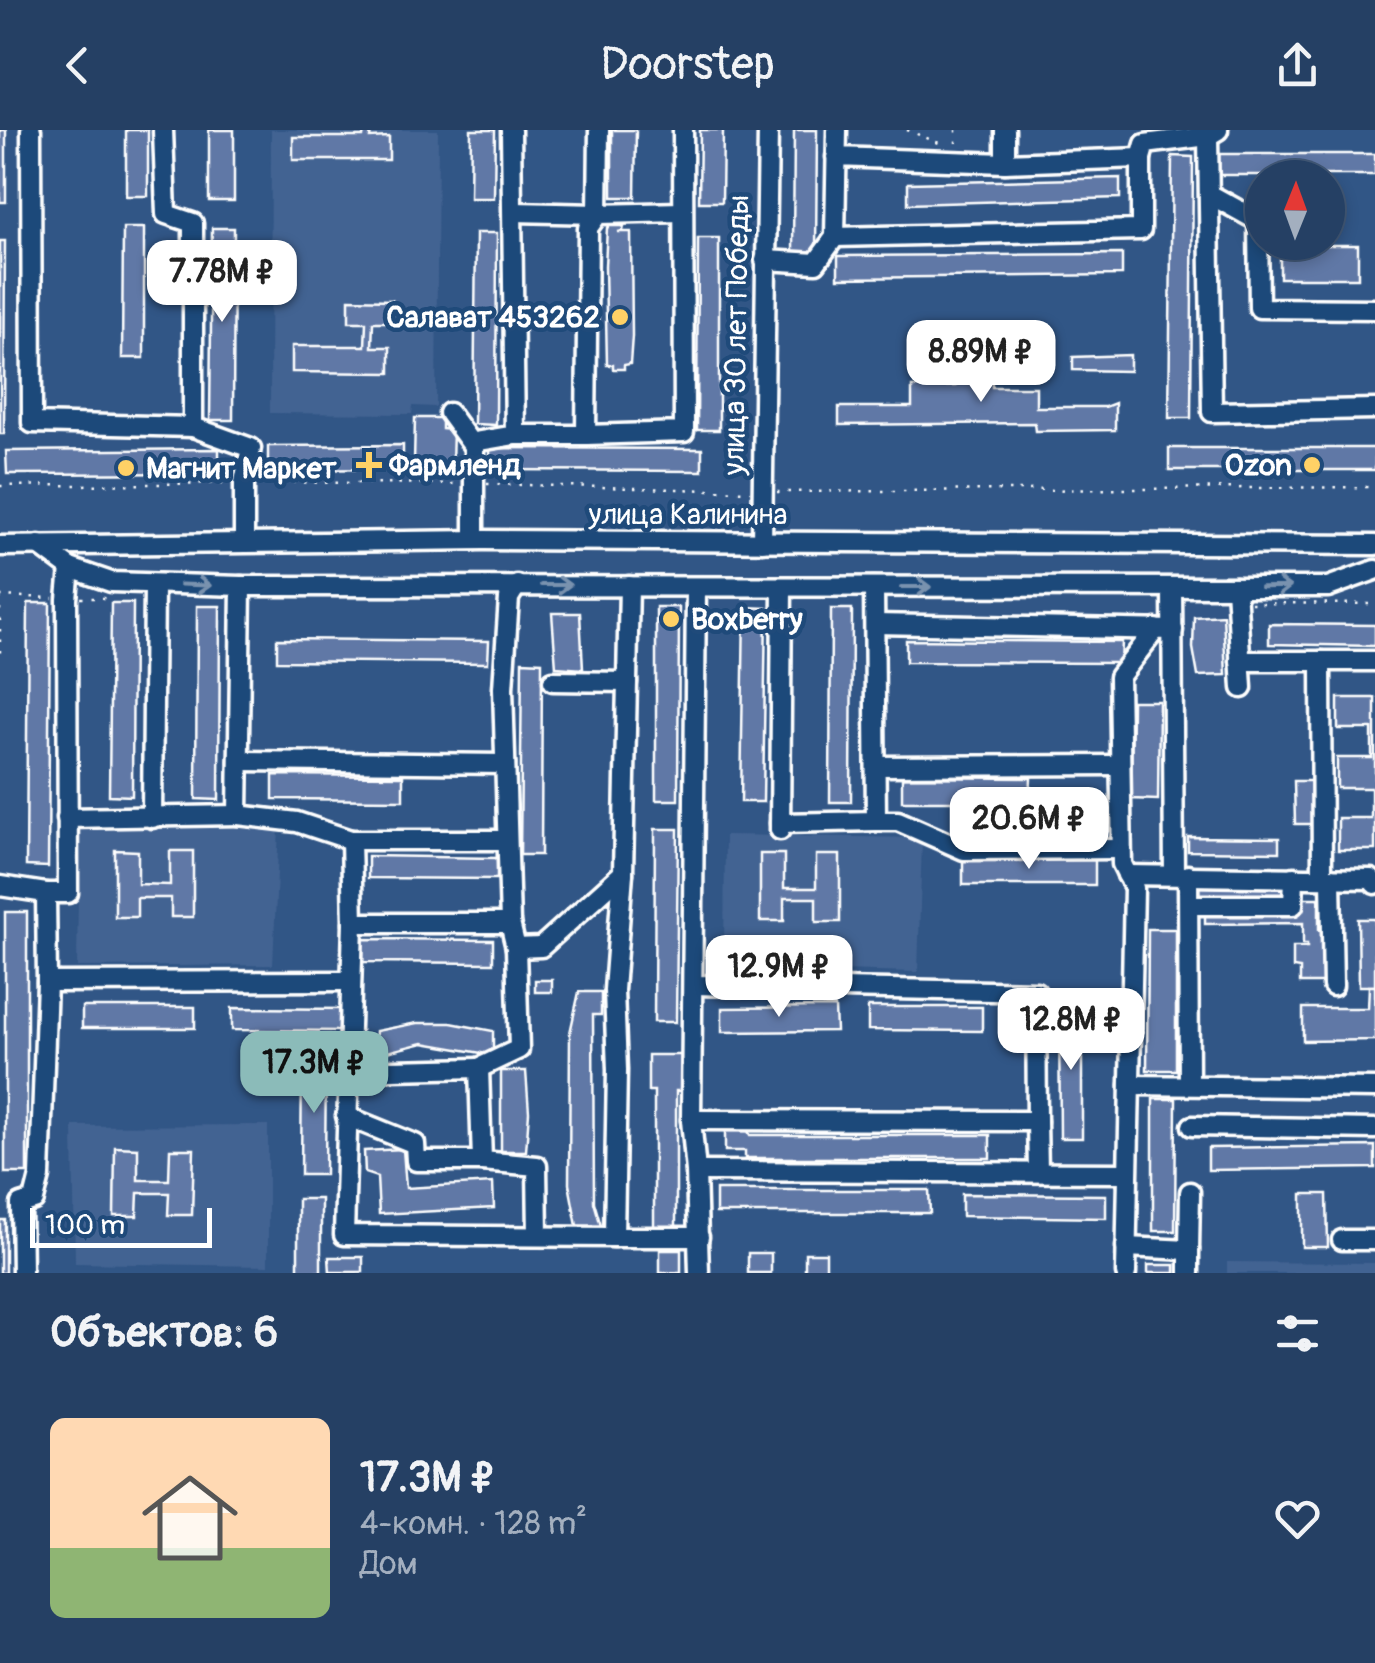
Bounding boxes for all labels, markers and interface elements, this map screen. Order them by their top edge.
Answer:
text: Doorstep [600,37,775,93]
icon: back [50,38,105,93]
icon: share [1270,38,1325,93]
north arrow [1245,160,1345,260]
map controls [1245,160,1345,260]
street label: улица 30 лет Победы [716,194,757,477]
pin: 7.78M ₽ [130,240,314,325]
text: 7.78M ₽ [169,252,275,292]
place label: Салават 453262 [386,299,600,336]
marker: Салават 453262 [609,306,631,328]
pin: 8.89M ₽ [889,320,1073,405]
text: 8.89M ₽ [929,332,1033,372]
place label: Фармленд [388,447,522,484]
place label: Ozon [1225,447,1292,484]
place label: Магнит Маркет [146,450,338,487]
marker: Фармленд [358,454,380,476]
marker: Ozon [1301,454,1323,476]
marker: Магнит Маркет [115,457,137,479]
street label: улица Калинина [588,496,787,533]
one-way arrow [180,575,212,594]
one-way arrow [540,576,572,594]
one-way arrow [900,578,932,596]
one-way arrow [1260,578,1292,596]
place label: Boxberry [691,601,803,638]
marker: Boxberry [660,608,682,630]
pin: 20.6M ₽ [937,787,1121,872]
text: 20.6M ₽ [972,799,1086,839]
pin: 12.9M ₽ [687,935,871,1020]
text: 12.9M ₽ [727,947,831,987]
pin: 12.8M ₽ [979,988,1163,1073]
text: 12.8M ₽ [1020,1000,1122,1040]
pin: 17.3M ₽ [222,1031,406,1116]
text: 17.3M ₽ [262,1043,366,1083]
scale bar [30,1203,212,1248]
text: 100 m [45,1208,125,1243]
icon: filters [1270,1306,1325,1361]
text: Объектов: 6 [50,1307,278,1359]
text: 17.3M ₽ [360,1452,496,1504]
icon: home [130,1458,250,1578]
icon: heart [1270,1491,1325,1546]
text: 4-комн. · 128 m² [360,1504,587,1544]
text: Дом [360,1544,417,1584]

